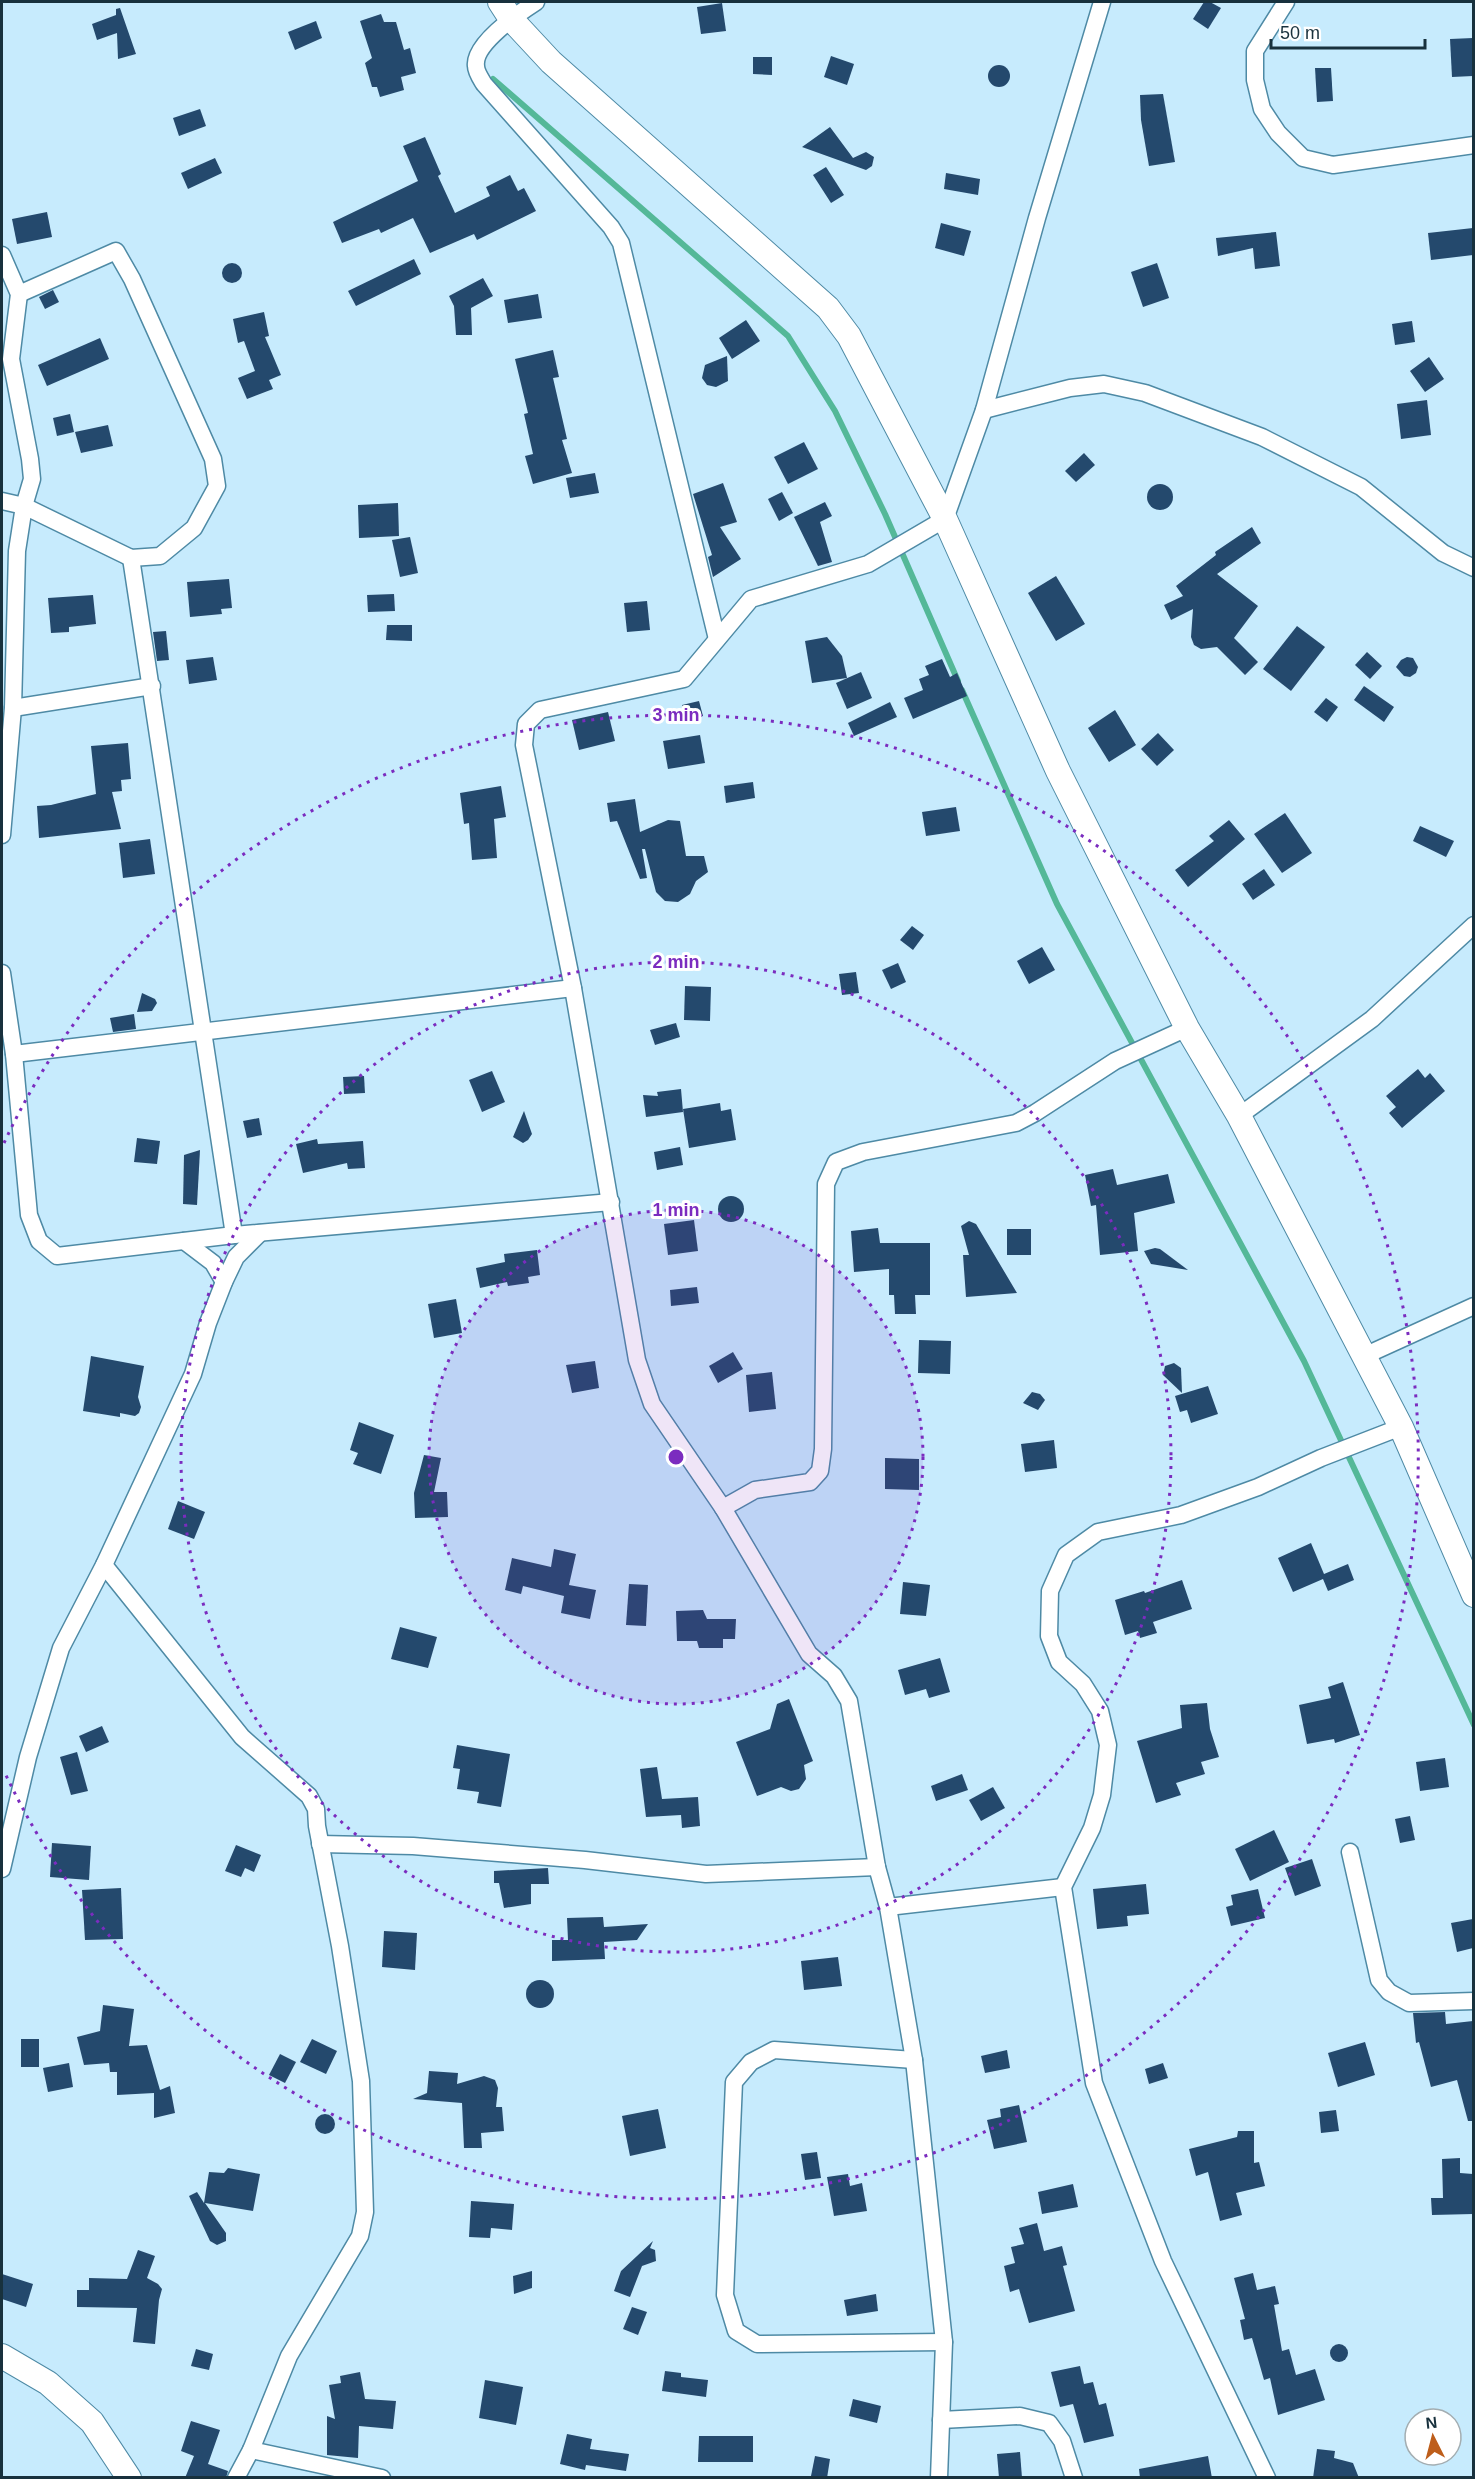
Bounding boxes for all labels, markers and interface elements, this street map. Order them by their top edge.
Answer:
scale bar [1271,12,1426,50]
text: 50 m [1280,23,1320,43]
text: 3 min [652,705,700,725]
text: 2 min [652,952,700,972]
text: 1 min [652,1200,700,1220]
centre of rings [666,1447,686,1467]
north arrow [1403,2407,1463,2467]
text: N [1425,2414,1438,2432]

